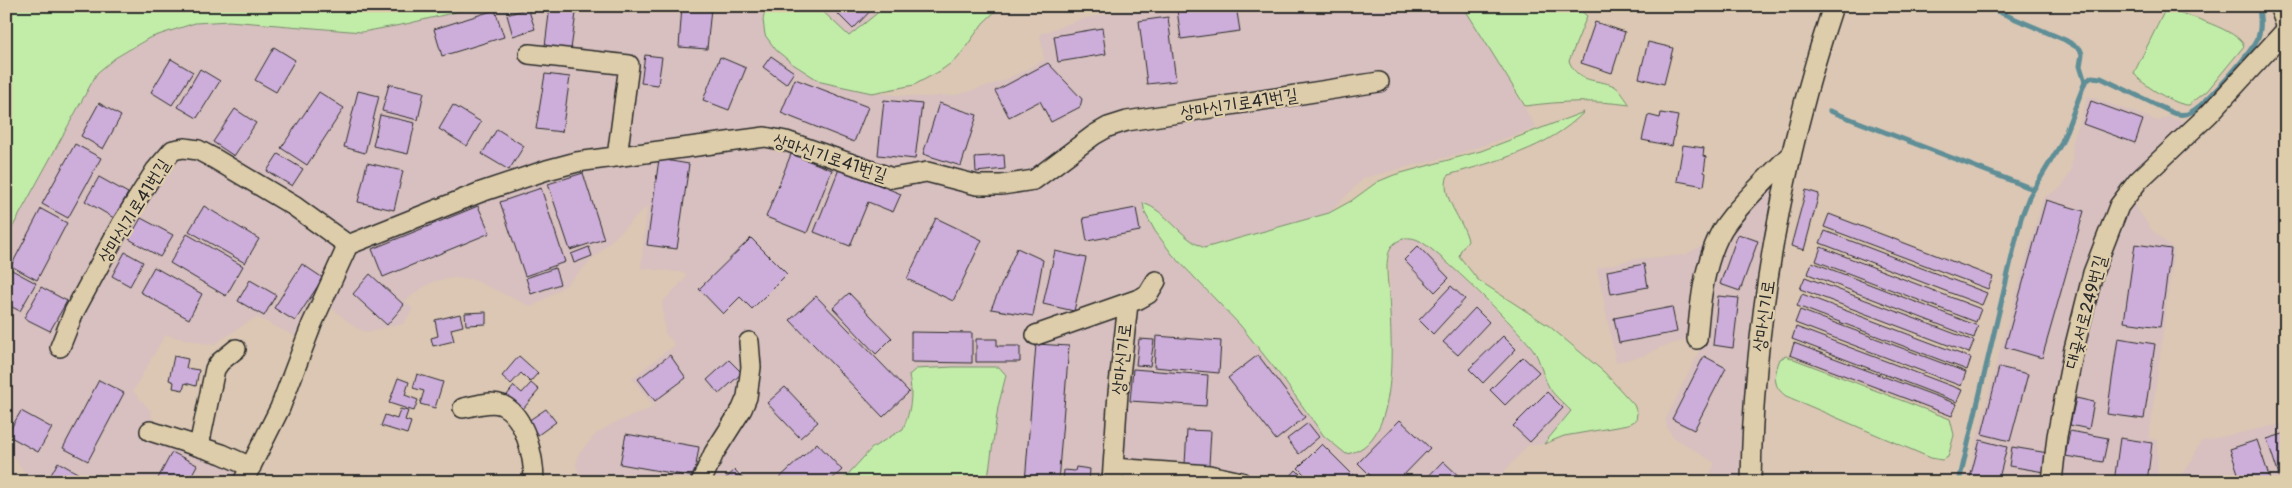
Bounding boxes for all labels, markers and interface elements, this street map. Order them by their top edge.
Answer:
street label: 상마신기로41번길 [1178,83,1300,125]
street label: 상마신기로41번길 [770,129,891,187]
street label: 상마신기로41번길 [93,154,176,267]
street label: 대곶서로249번길 [2060,252,2112,371]
street label: 상마신기로 [1748,279,1780,353]
street label: 상마신기로 [1107,322,1137,396]

